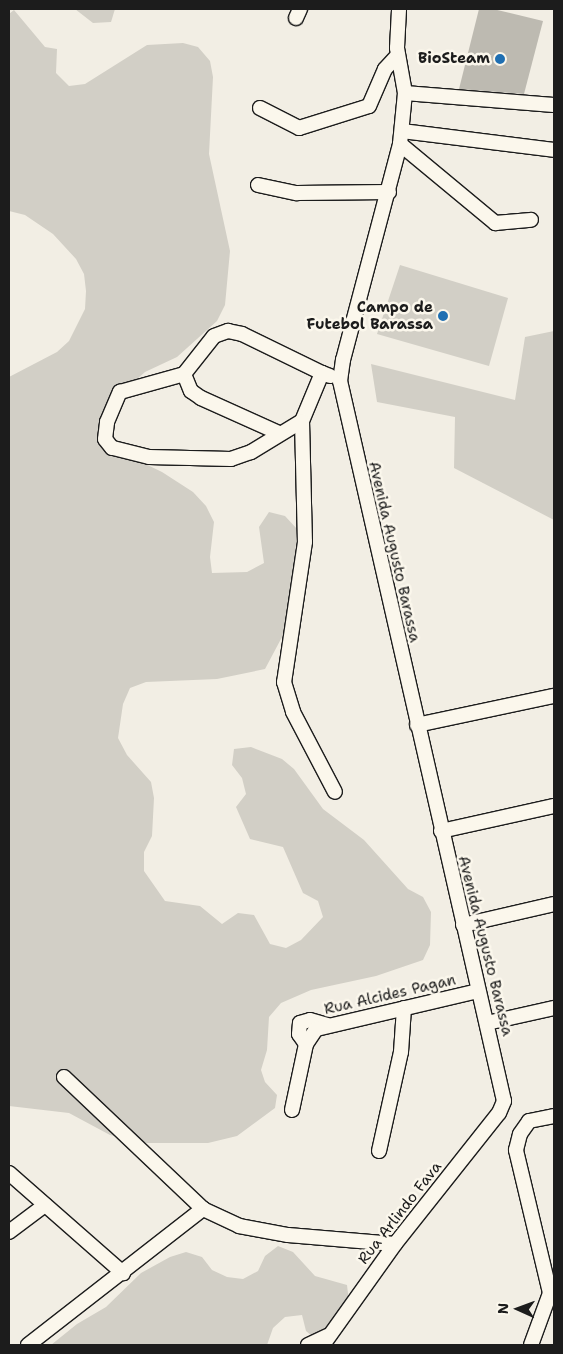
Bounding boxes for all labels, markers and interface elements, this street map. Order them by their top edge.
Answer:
place label: BioSteam [418,50,490,68]
marker: BioSteam [494,53,506,65]
place label: Campo de Futebol Barassa [307,298,433,333]
marker: Campo de Futebol Barassa [437,310,449,322]
street label: Avenida Augusto Barassa [364,460,424,644]
street label: Avenida Augusto Barassa [454,854,516,1038]
street label: Rua Alcides Pagan [322,971,458,1019]
street label: Rua Arlindo Fava [354,1158,446,1268]
north arrow [493,1284,543,1334]
text: N [494,1303,512,1314]

